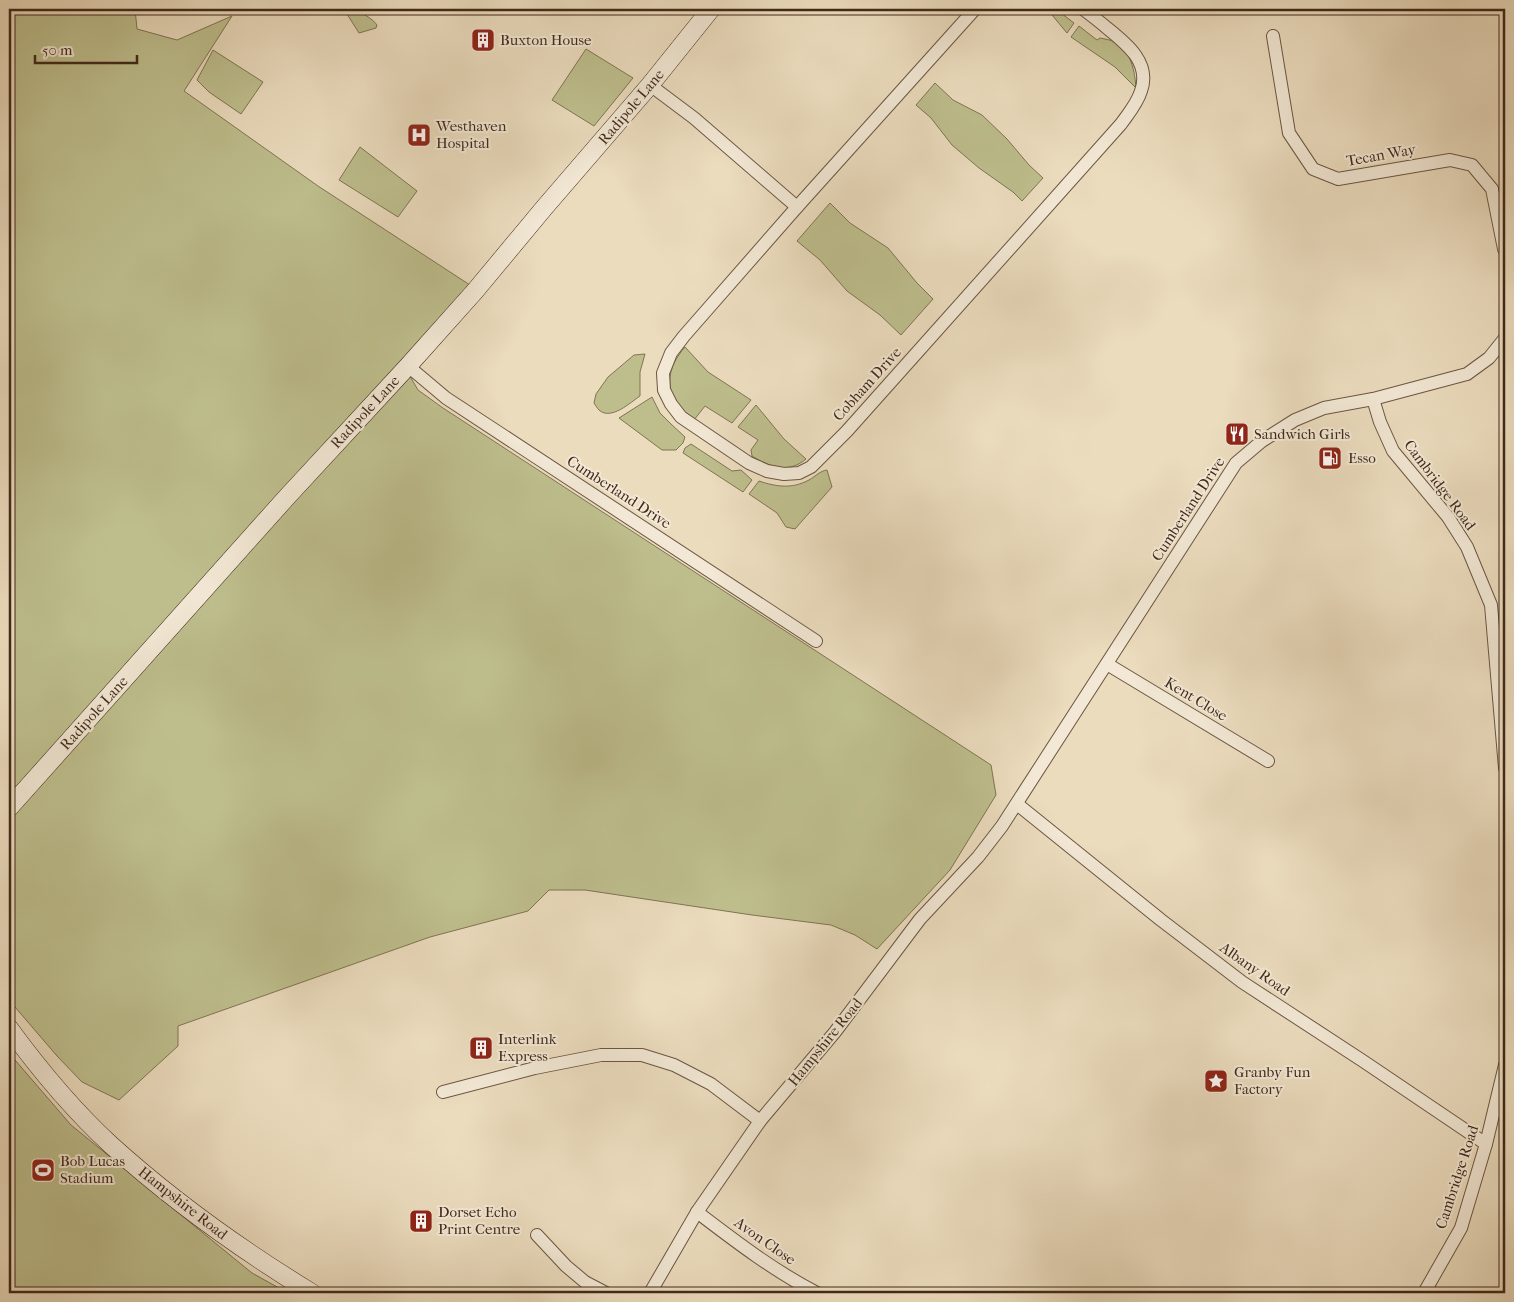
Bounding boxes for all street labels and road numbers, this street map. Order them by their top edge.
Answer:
street label: Radipole Lane [594,65,668,148]
street label: Tecan Way [1345,140,1418,170]
street label: Cobham Drive [829,343,905,425]
street label: Radipole Lane [327,371,404,452]
street label: Cambridge Road [1400,436,1480,534]
street label: Cumberland Drive [564,452,675,533]
street label: Cumberland Drive [1148,453,1229,564]
street label: Radipole Lane [56,672,132,754]
street label: Kent Close [1161,673,1231,725]
street label: Albany Road [1216,938,1294,1000]
street label: Hampshire Road [784,994,867,1090]
street label: Cambridge Road [1432,1122,1483,1231]
street label: Hampshire Road [135,1163,232,1244]
street label: Avon Close [730,1213,800,1269]

